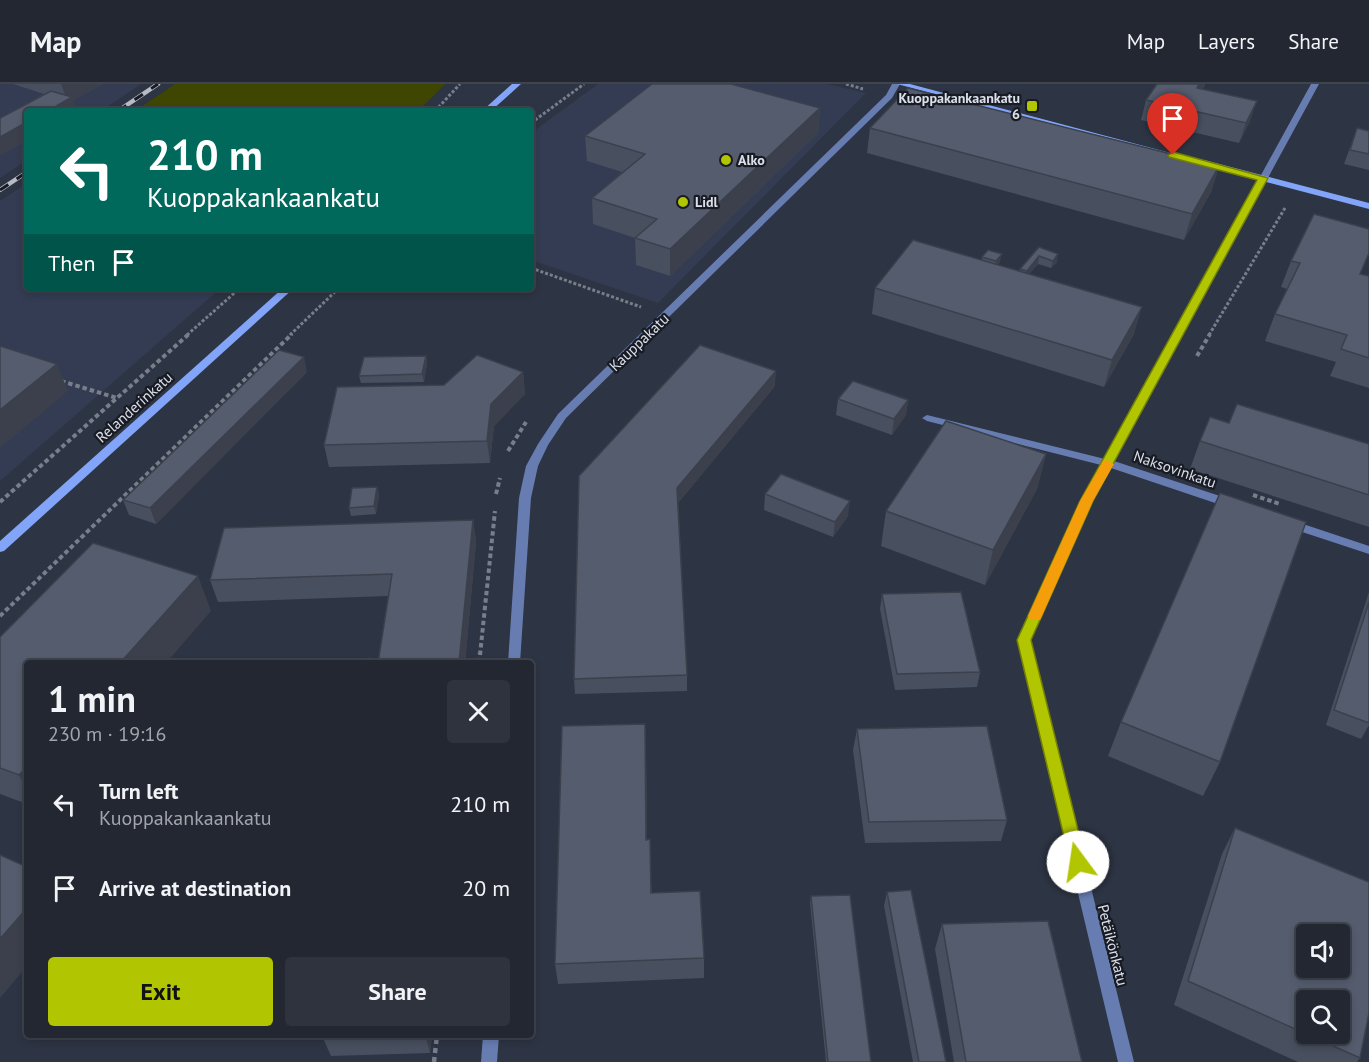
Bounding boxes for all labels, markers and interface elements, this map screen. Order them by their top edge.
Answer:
text: Map [30,23,81,60]
text: Map [1127,28,1165,55]
text: Layers [1198,28,1255,55]
text: Share [1288,28,1339,55]
place label: Kuoppakankaankatu 6 [898,89,1020,123]
pin [1147,93,1198,155]
marker: Kuoppakankaankatu 6 [1025,99,1039,113]
icon: arrive [1156,102,1189,135]
text: 210 m [147,127,263,182]
icon: left [48,132,126,210]
place label: Alko [738,151,765,169]
marker: Alko [719,153,733,167]
text: Kuoppakankaankatu [147,180,380,214]
place label: Lidl [695,193,719,211]
marker: Lidl [676,195,690,209]
icon: arrive [107,246,140,279]
text: Then [48,249,95,277]
street label: Kauppakatu [605,309,673,375]
street label: Relanderinkatu [92,368,176,446]
street label: Naksovinkatu [1131,446,1219,492]
text: 1 min [48,675,136,722]
button: close [447,680,510,743]
text: 230 m · 19:16 [48,721,166,747]
text: Turn left [99,777,179,805]
icon: left [48,788,81,821]
text: 210 m [450,790,510,818]
text: Kuoppakankaankatu [99,805,272,831]
position arrow [1046,830,1110,894]
icon: arrive [48,872,81,905]
text: Arrive at destination [99,874,291,902]
text: 20 m [462,874,510,902]
street label: Petäikönkatu [1094,902,1132,988]
map controls [1296,924,1350,1044]
button: sound [1296,924,1350,978]
button: Exit [48,957,273,1026]
button: Share [285,957,510,1026]
button: search [1296,990,1350,1044]

